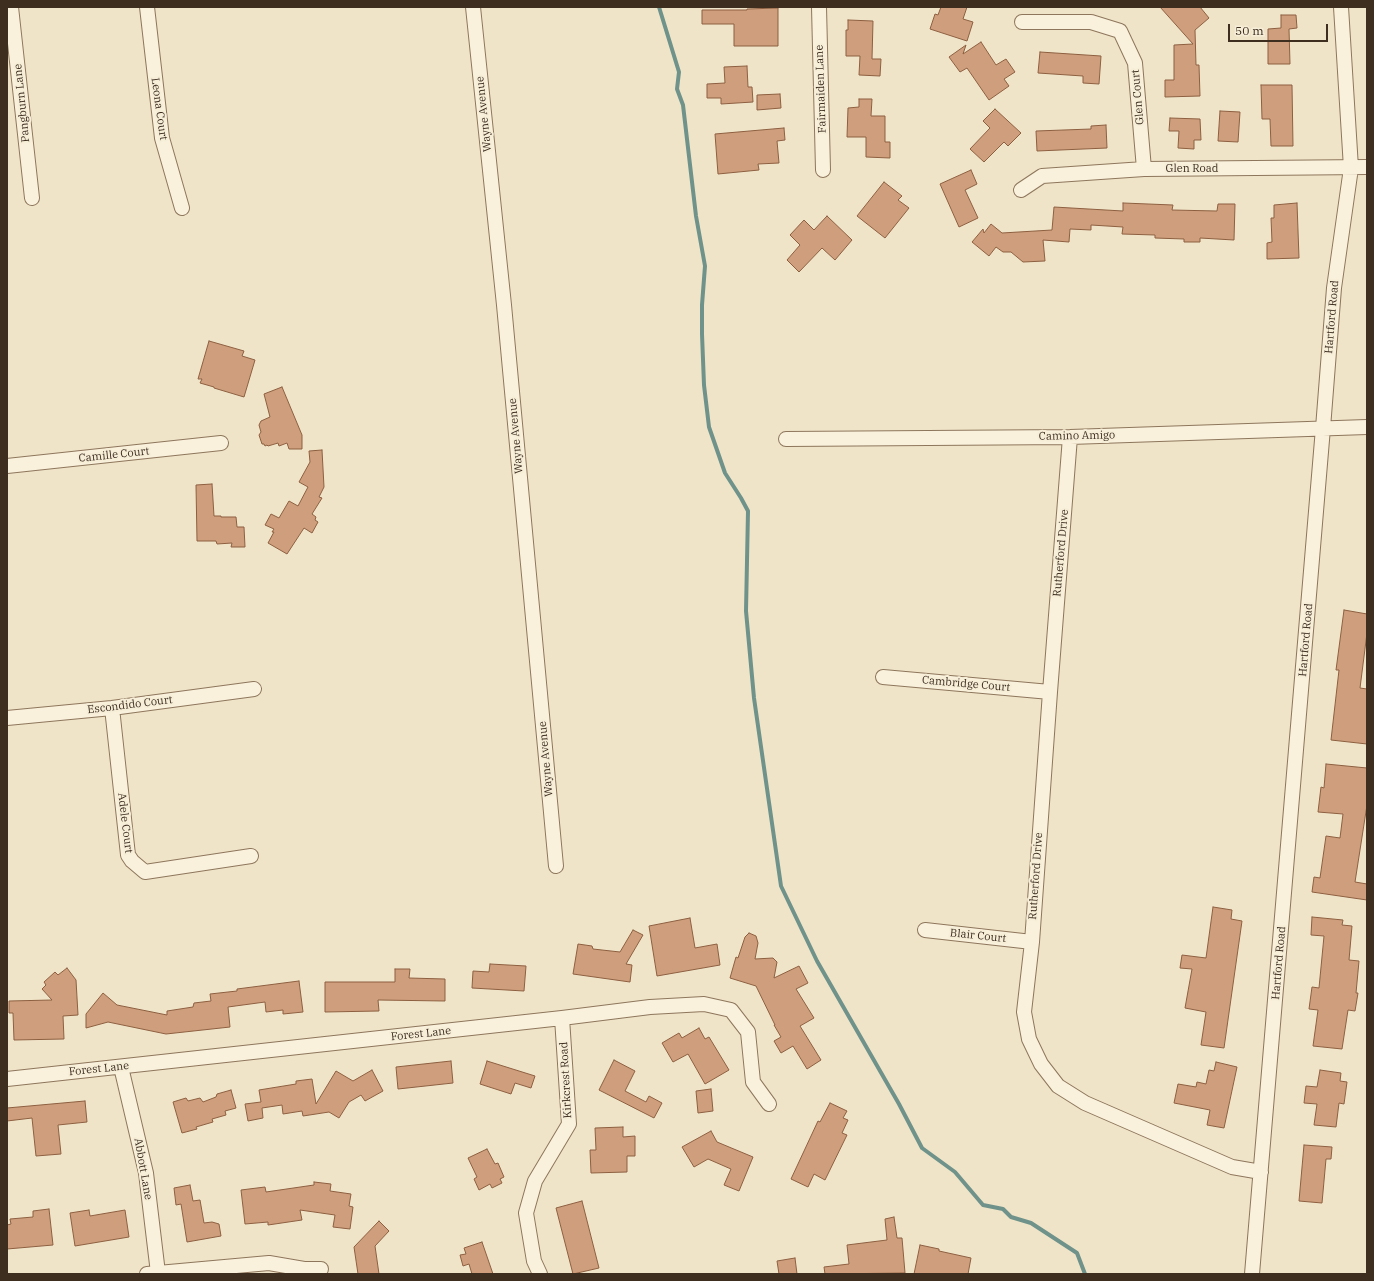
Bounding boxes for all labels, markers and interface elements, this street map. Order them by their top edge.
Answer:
scale bar [1230,16,1330,42]
text: 50 m [1235,23,1264,38]
street label: Fairmaiden Lane [813,45,829,133]
street label: Pangburn Lane [11,63,33,143]
street label: Glen Court [1129,69,1147,125]
street label: Wayne Avenue [473,76,495,152]
street label: Leona Court [148,77,170,141]
street label: Glen Road [1166,162,1218,176]
street label: Hartford Road [1322,280,1342,354]
street label: Wayne Avenue [506,398,526,474]
street label: Camino Amigo [1039,429,1115,443]
street label: Camille Court [78,445,150,465]
street label: Rutherford Drive [1051,509,1071,597]
street label: Hartford Road [1296,603,1316,677]
street label: Cambridge Court [921,674,1011,694]
street label: Escondido Court [87,693,173,717]
street label: Wayne Avenue [536,721,556,797]
street label: Adele Court [115,792,135,854]
street label: Rutherford Drive [1026,832,1046,920]
street label: Blair Court [949,926,1007,946]
street label: Hartford Road [1269,926,1289,1000]
street label: Forest Lane [390,1024,452,1044]
street label: Kirkcrest Road [557,1041,575,1119]
street label: Forest Lane [68,1059,130,1079]
street label: Abbott Lane [131,1137,155,1201]

